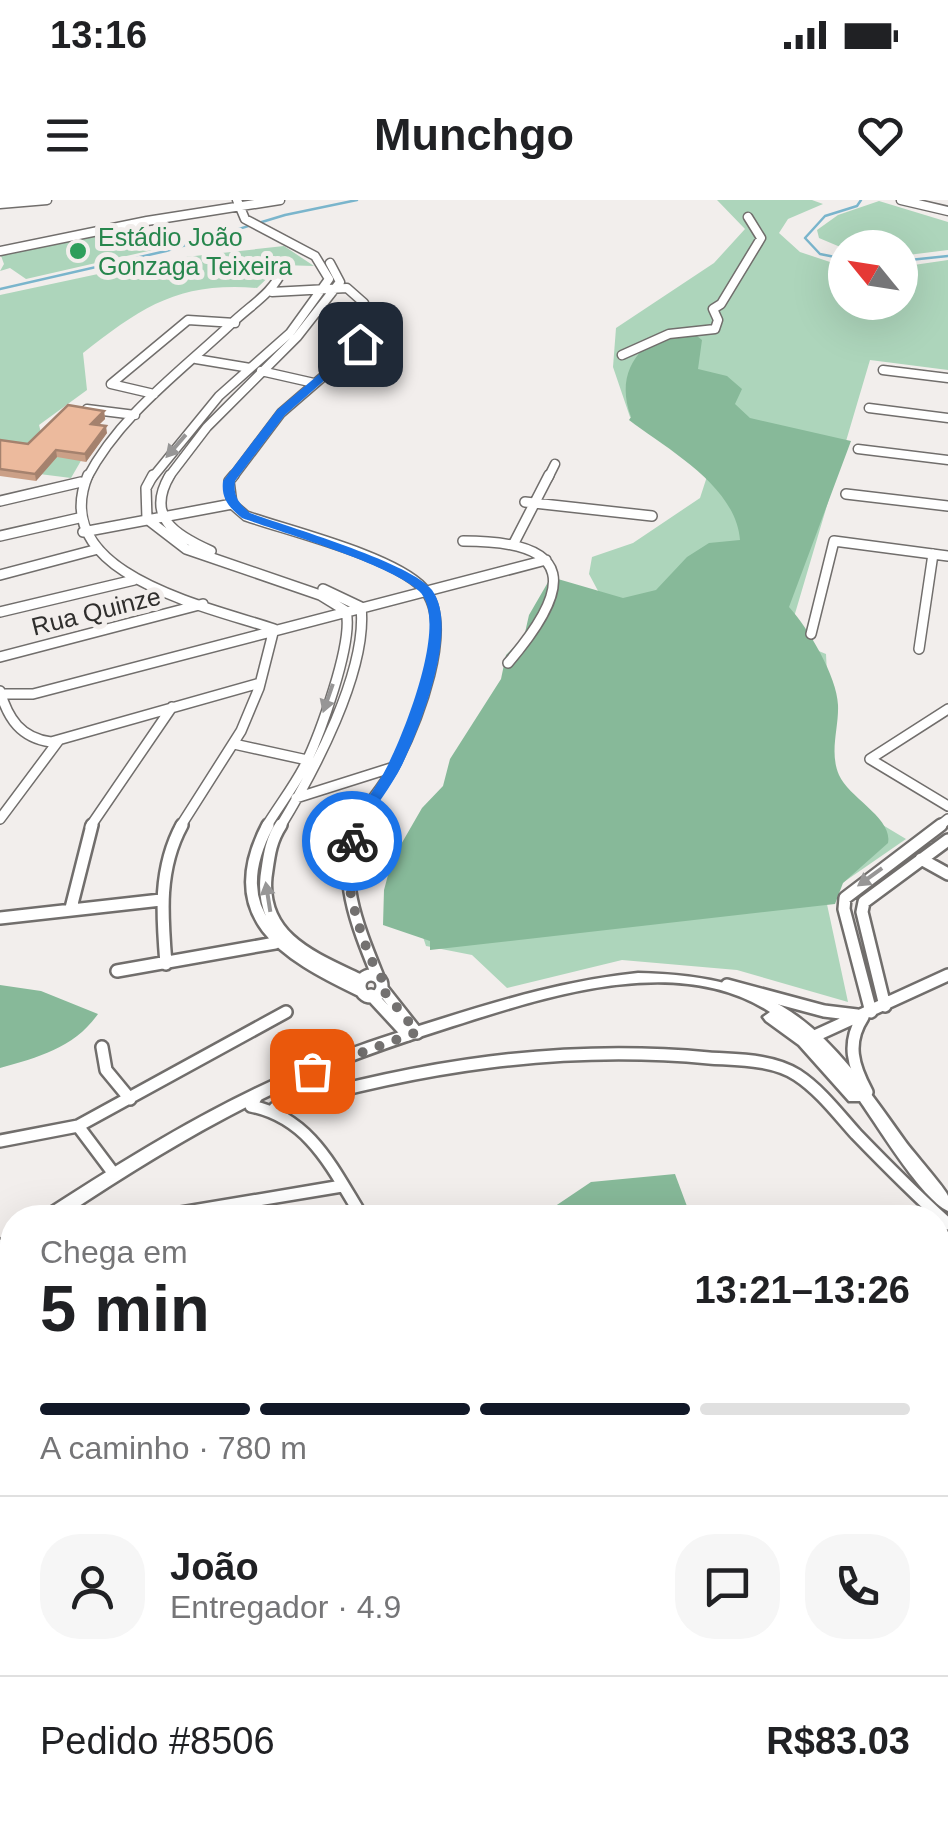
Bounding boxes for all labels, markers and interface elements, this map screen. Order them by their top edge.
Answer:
text: 13:16 [50,14,147,56]
icon: menu [40,108,95,163]
icon: heart [853,108,908,163]
text: Munchgo [374,109,574,160]
place label: Estádio João Gonzaga Teixeira [98,223,292,280]
north arrow [828,230,918,320]
map controls [828,230,918,320]
marker: Estádio João Gonzaga Teixeira [67,240,89,262]
pin [318,302,403,387]
icon: home [333,317,388,372]
one-way arrow [165,433,187,458]
street label: Rua Quinze [29,581,163,641]
one-way arrow [320,683,335,713]
courier [302,791,402,891]
icon: bike [325,814,380,869]
one-way arrow [856,867,883,887]
one-way arrow [260,881,275,912]
pin [270,1029,355,1114]
icon: bag [285,1044,340,1099]
text: Chega em [40,1234,188,1270]
text: 13:21–13:26 [694,1269,910,1311]
text: 5 min [40,1272,210,1345]
text: A caminho · 780 m [40,1430,307,1466]
button: person [40,1534,145,1639]
button: chat [675,1534,780,1639]
button: phone [805,1534,910,1639]
text: João [170,1546,259,1588]
text: Entregador · 4.9 [170,1589,401,1625]
text: Pedido #8506 [40,1720,275,1762]
text: R$83.03 [766,1720,910,1762]

